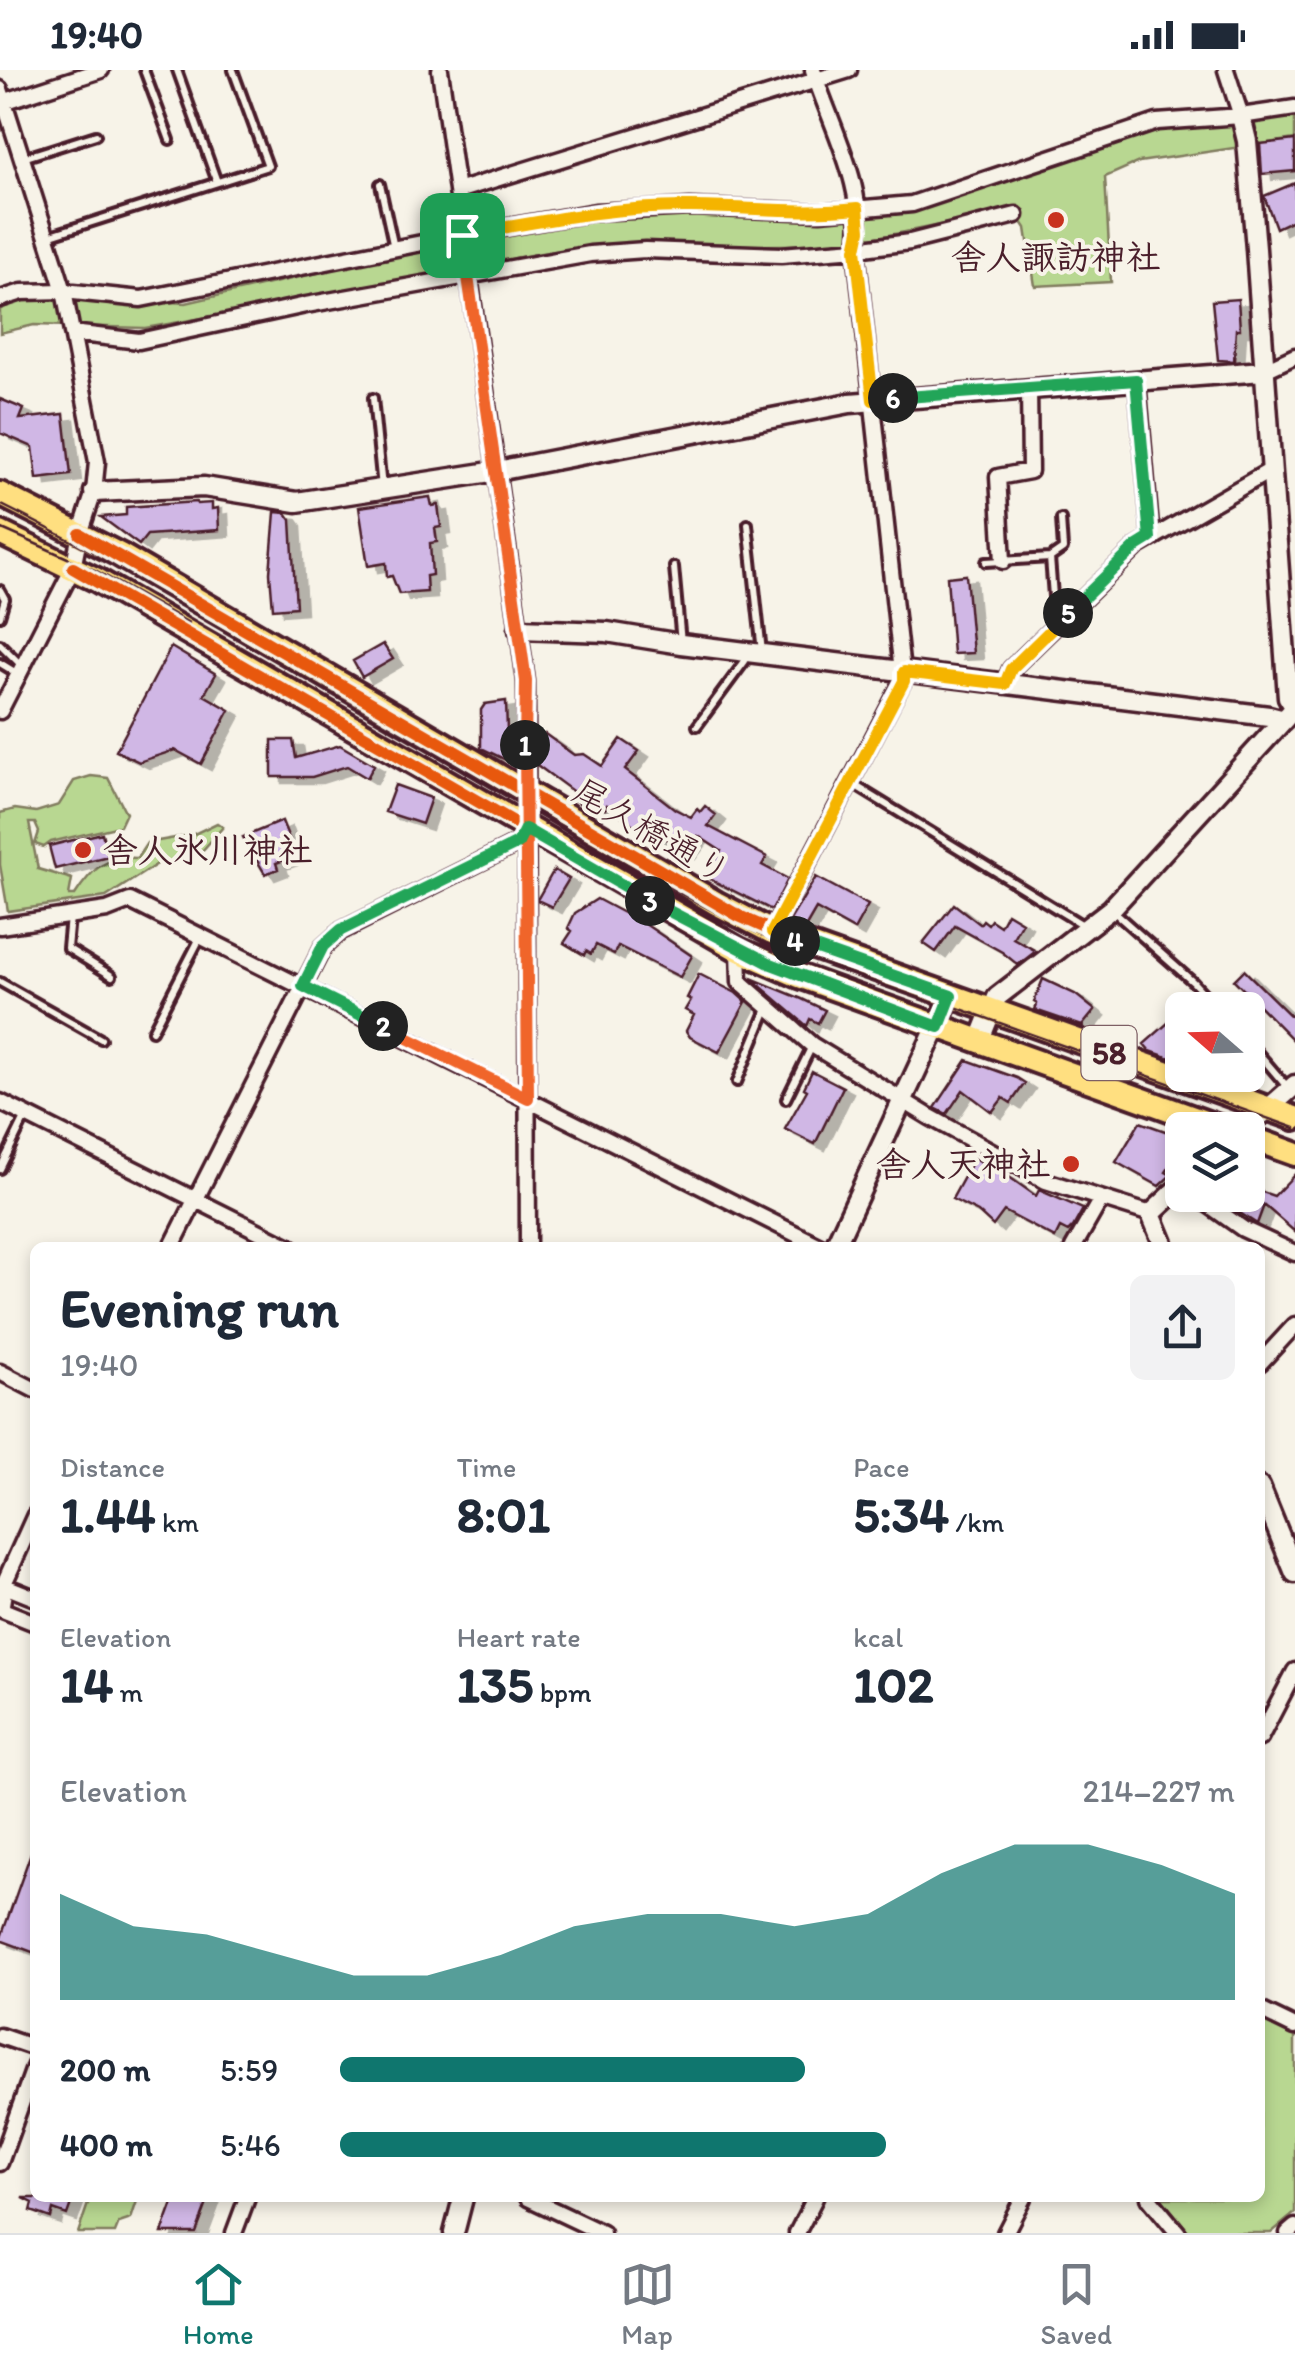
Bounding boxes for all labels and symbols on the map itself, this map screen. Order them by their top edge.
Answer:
pin [420,193,505,278]
marker: 舎人諏訪神社 [1045,209,1067,231]
place label: 舎人諏訪神社 [951,236,1161,278]
pin: 6 [868,373,918,423]
pin: 5 [1043,588,1093,638]
pin: 1 [500,720,550,770]
street label: 尾久橋通り [566,769,738,893]
place label: 舎人氷川神社 [103,829,313,871]
marker: 舎人氷川神社 [72,839,94,861]
pin: 3 [625,876,675,926]
pin: 4 [770,916,820,966]
north arrow [1165,992,1265,1092]
pin: 2 [358,1001,408,1051]
road number: 58 [1082,1026,1136,1080]
place label: 舎人天神社 [876,1143,1051,1185]
marker: 舎人天神社 [1060,1153,1082,1175]

